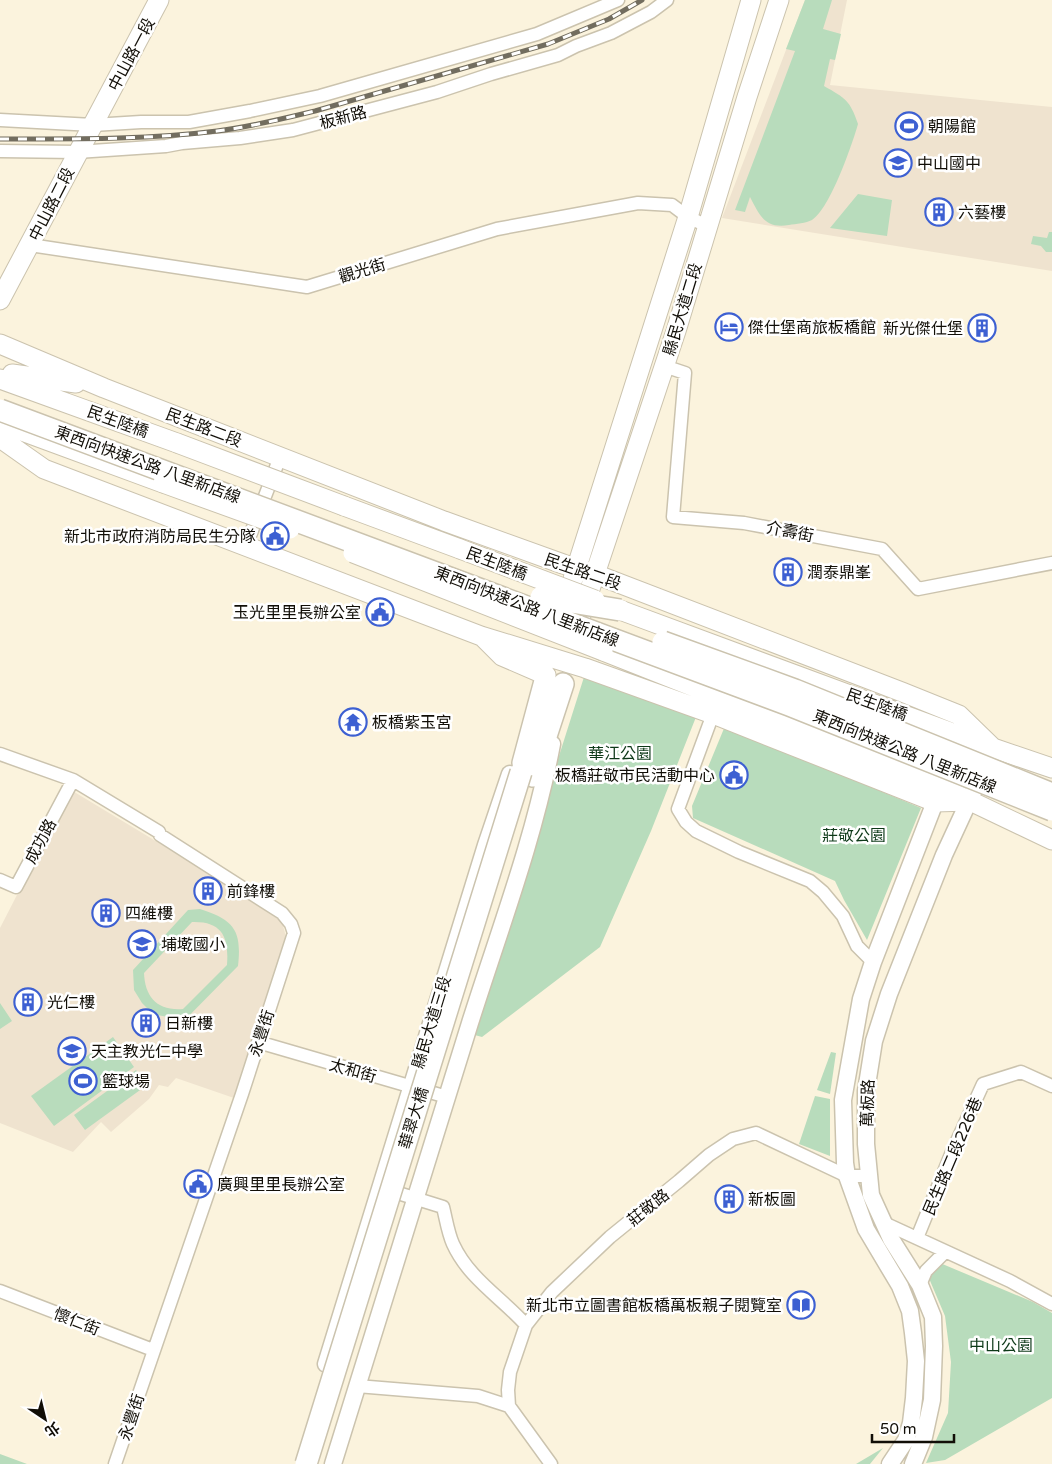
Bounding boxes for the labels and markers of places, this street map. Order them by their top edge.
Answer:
sports icon: 朝陽館 [894,111,924,141]
place label: 朝陽館 [928,117,976,137]
school or university icon: 中山國中 [883,148,913,178]
place label: 中山國中 [917,154,981,174]
building icon: 六藝樓 [924,197,954,227]
place label: 六藝樓 [958,203,1006,223]
hotel icon: 傑仕堡商旅板橋館 [714,312,744,342]
building icon: 新光傑仕堡 [967,313,997,343]
place label: 傑仕堡商旅板橋館 [748,318,876,338]
place label: 新光傑仕堡 [883,319,963,339]
public building icon: 新北市政府消防局民生分隊 [260,521,290,551]
place label: 新北市政府消防局民生分隊 [64,527,256,547]
building icon: 潤泰鼎峯 [773,557,803,587]
place label: 潤泰鼎峯 [807,563,871,583]
public building icon: 玉光里里長辦公室 [365,597,395,627]
place label: 玉光里里長辦公室 [233,603,361,623]
temple icon: 板橋紫玉宮 [338,707,368,737]
place label: 板橋紫玉宮 [372,713,452,733]
public building icon: 板橋莊敬市民活動中心 [719,760,749,790]
place label: 板橋莊敬市民活動中心 [555,766,715,786]
building icon: 前鋒樓 [193,876,223,906]
place label: 前鋒樓 [227,882,275,902]
building icon: 四維樓 [91,898,121,928]
place label: 四維樓 [125,904,173,924]
school or university icon: 埔墘國小 [127,929,157,959]
place label: 埔墘國小 [161,935,225,955]
building icon: 光仁樓 [13,987,43,1017]
place label: 光仁樓 [47,993,95,1013]
building icon: 日新樓 [131,1008,161,1038]
place label: 日新樓 [165,1014,213,1034]
school or university icon: 天主教光仁中學 [57,1036,87,1066]
place label: 天主教光仁中學 [91,1042,203,1062]
sports icon: 籃球場 [68,1066,98,1096]
place label: 籃球場 [102,1072,150,1092]
public building icon: 廣興里里長辦公室 [183,1169,213,1199]
place label: 廣興里里長辦公室 [217,1175,345,1195]
building icon: 新板圖 [714,1184,744,1214]
place label: 新板圖 [748,1190,796,1210]
library icon: 新北市立圖書館板橋萬板親子閱覽室 [786,1290,816,1320]
place label: 新北市立圖書館板橋萬板親子閱覽室 [526,1296,782,1316]

